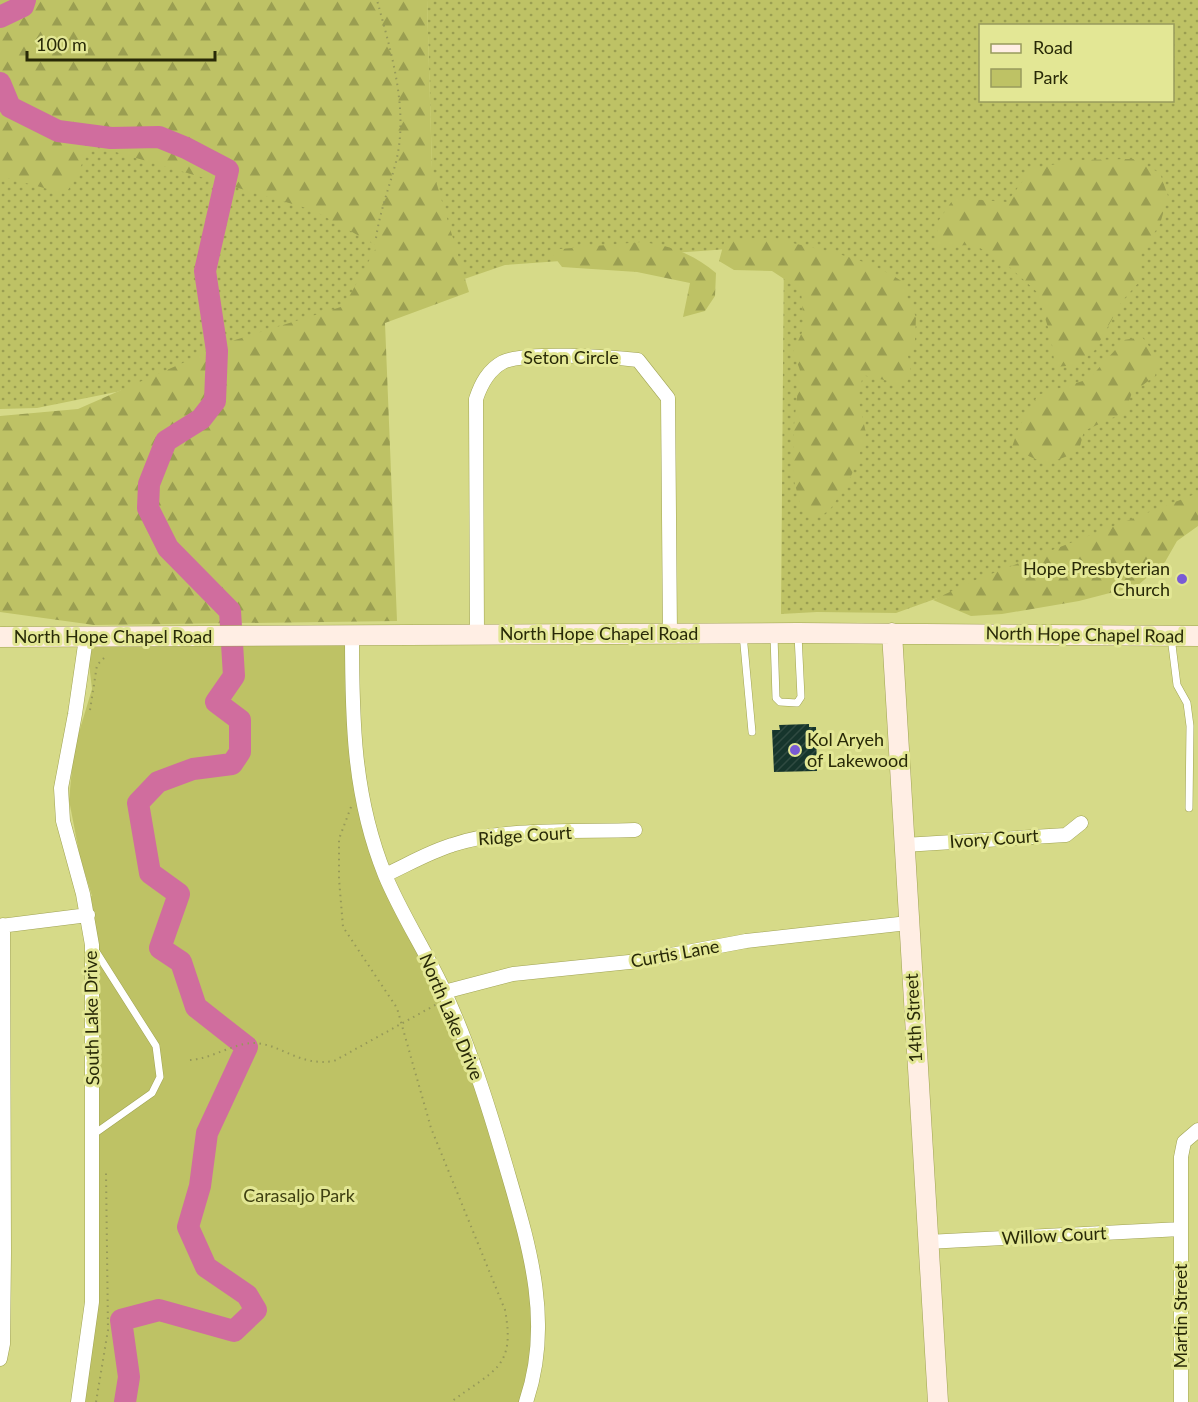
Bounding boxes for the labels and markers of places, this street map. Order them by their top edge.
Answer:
place label: Hope Presbyterian Church [1023,557,1170,600]
marker: Hope Presbyterian Church [1175,572,1189,586]
place label: Kol Aryeh of Lakewood [807,728,908,771]
marker: Kol Aryeh of Lakewood [788,743,802,757]

